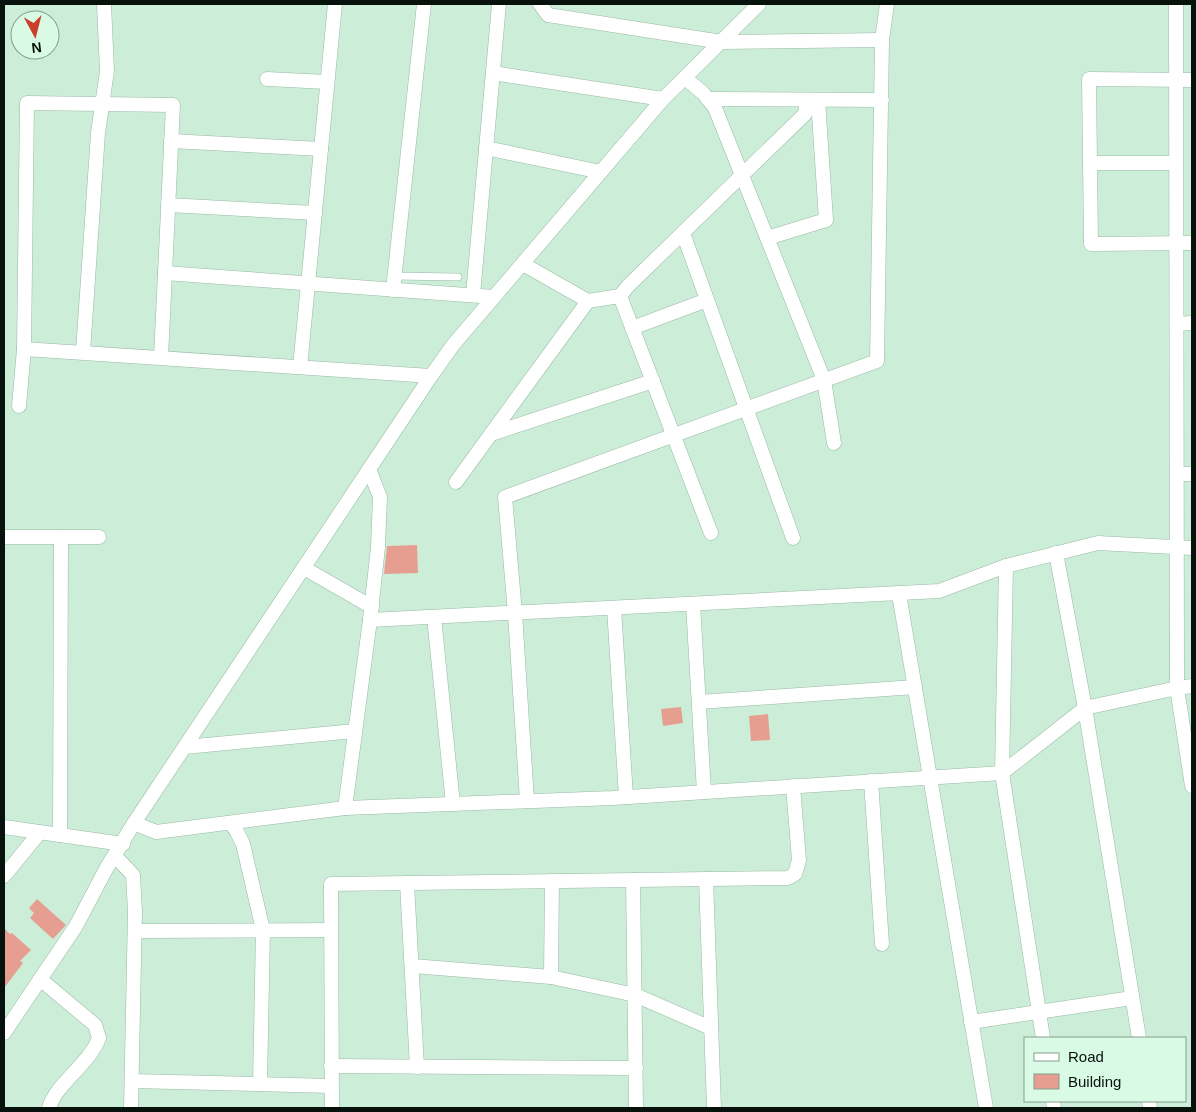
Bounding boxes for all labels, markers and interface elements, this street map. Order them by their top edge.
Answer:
north arrow [10,10,60,60]
text: N [31,39,43,56]
legend [1024,1037,1186,1102]
text: Road [1068,1048,1104,1065]
text: Building [1068,1073,1121,1090]

